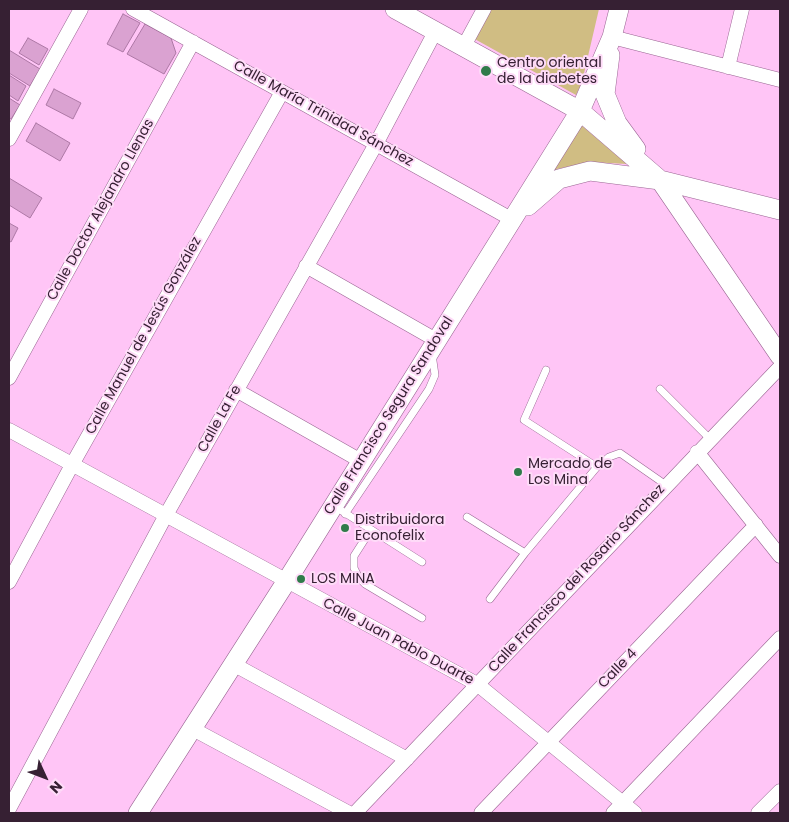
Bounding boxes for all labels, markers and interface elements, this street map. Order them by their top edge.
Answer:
place label: Centro oriental de la diabetes [497,55,602,88]
street label: Calle María Trinidad Sánchez [230,57,416,171]
marker: Centro oriental de la diabetes [479,64,493,78]
street label: Calle Doctor Alejandro Llenas [44,116,158,304]
street label: Calle Manuel de Jesús González [83,234,205,438]
street label: Calle Francisco Segura Sandoval [321,314,457,518]
street label: Calle La Fe [195,382,245,456]
place label: Mercado de Los Mina [528,456,612,488]
marker: Mercado de Los Mina [512,466,524,478]
street label: Calle Francisco del Rosario Sánchez [485,482,669,676]
place label: Distribuidora Econofelix [355,512,444,544]
marker: Distribuidora Econofelix [339,522,351,534]
place label: LOS MINA [311,571,375,587]
marker: LOS MINA [295,573,307,585]
street label: Calle Juan Pablo Duarte [320,595,476,689]
street label: Calle 4 [595,646,641,692]
north arrow [20,752,70,802]
text: N [45,777,67,798]

